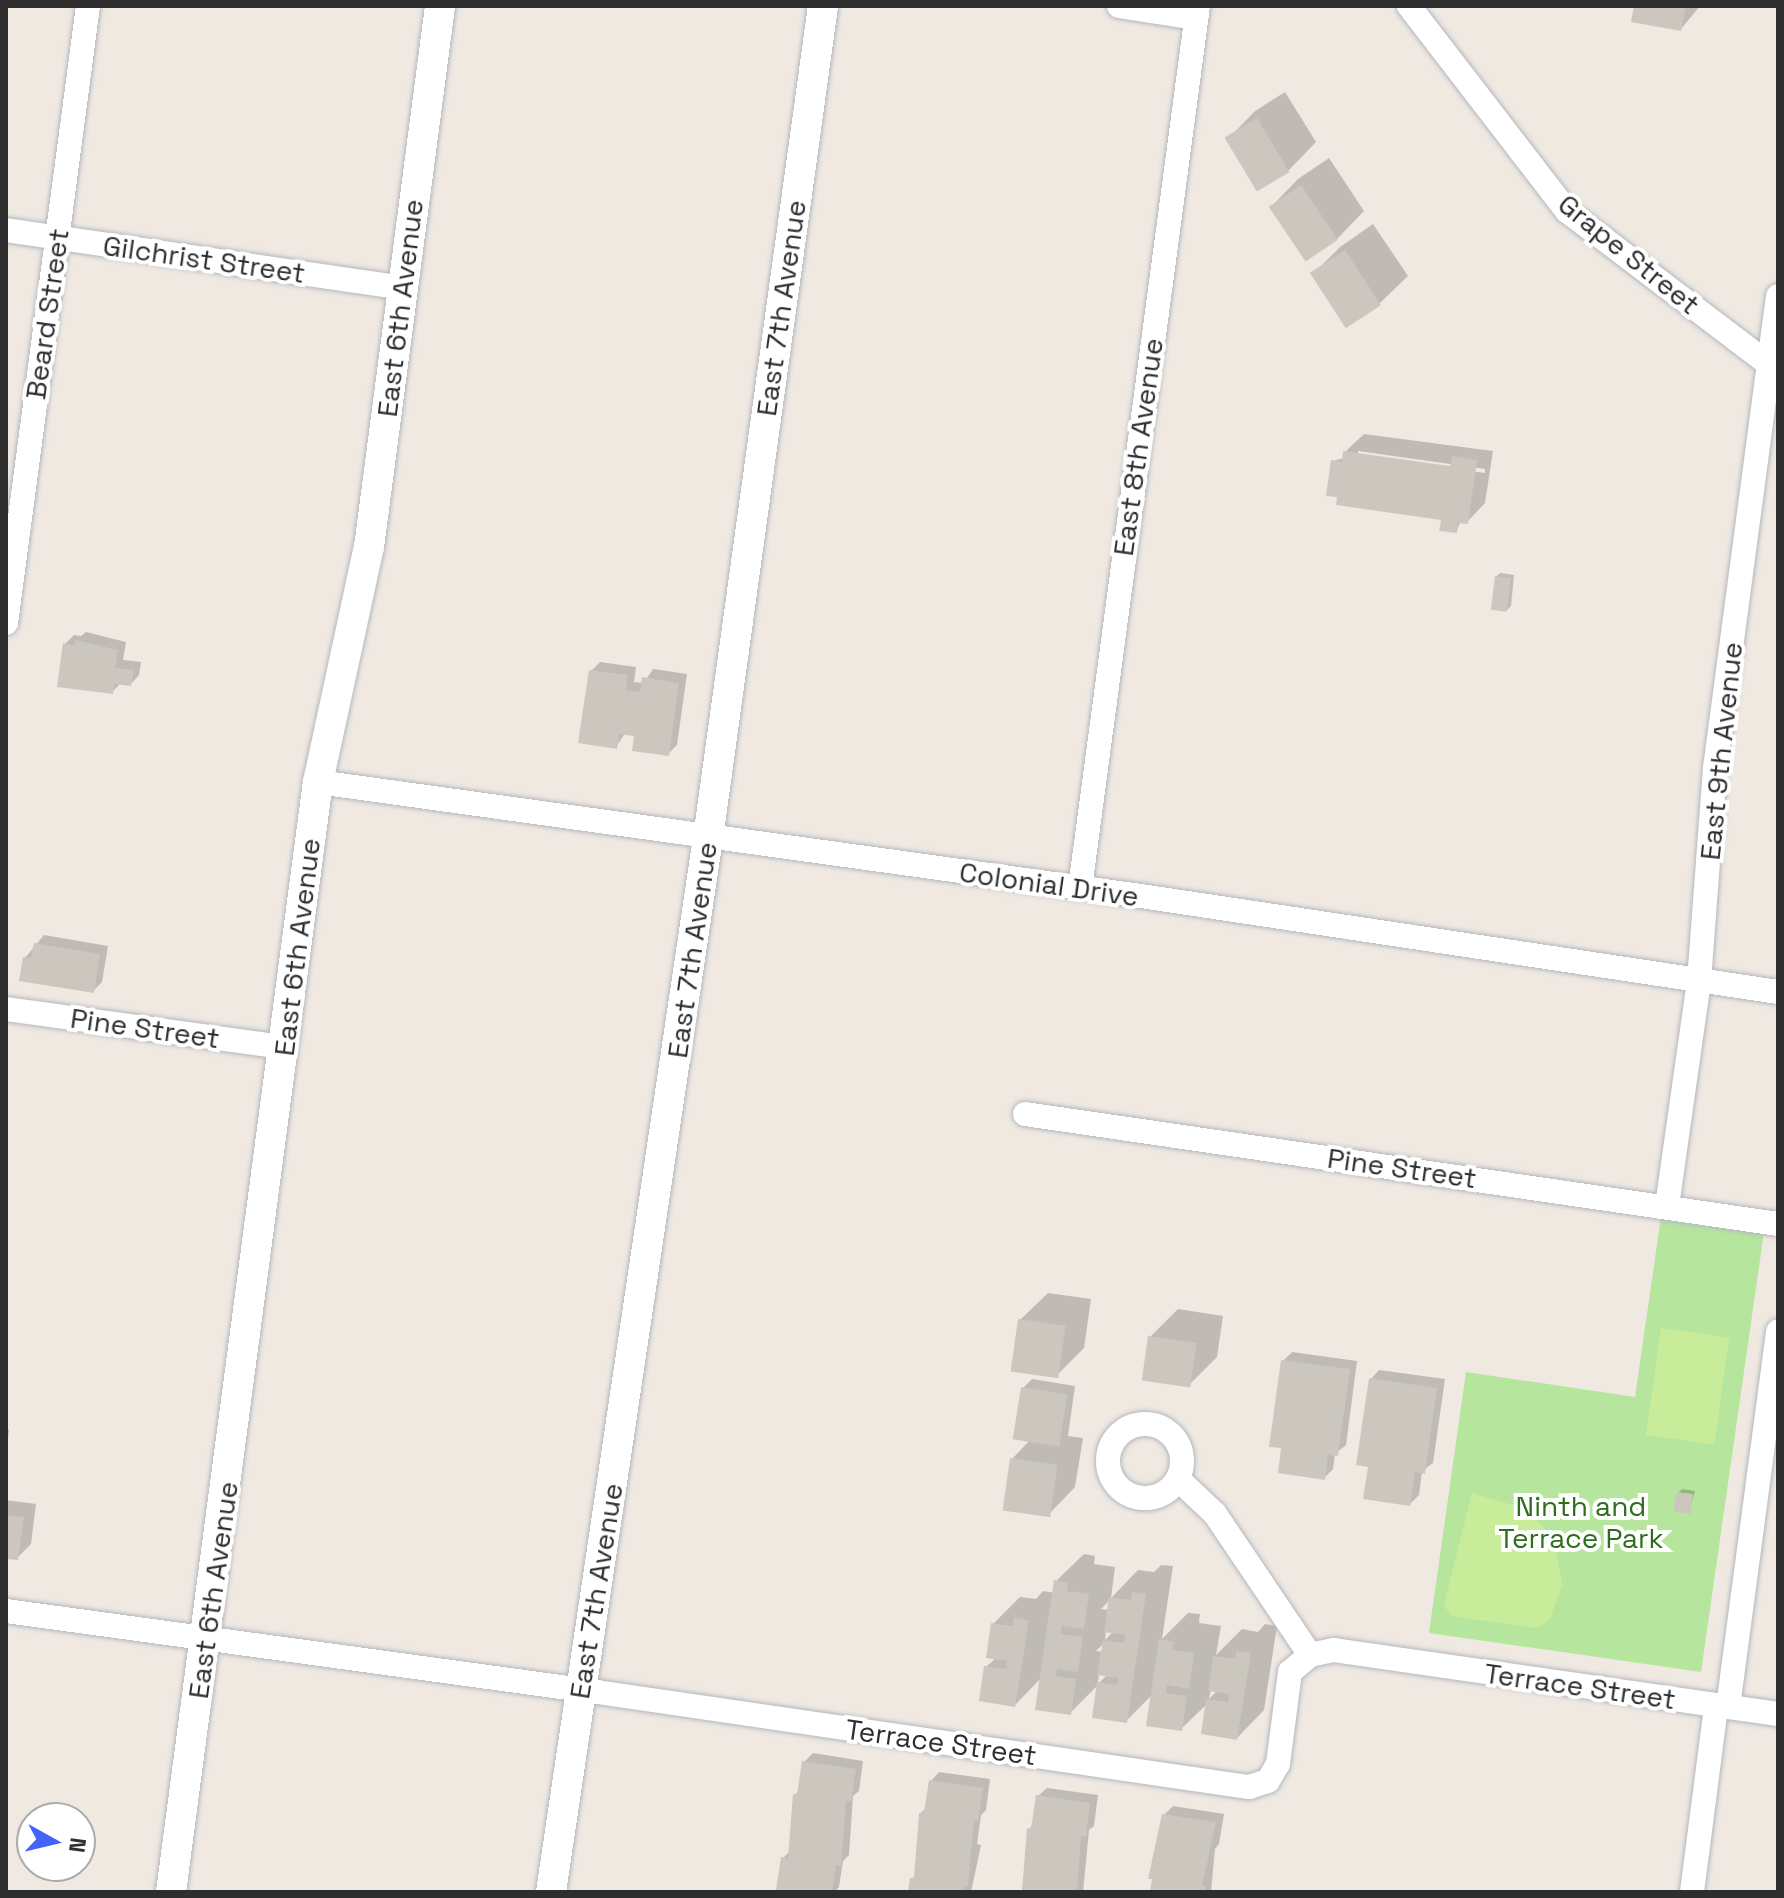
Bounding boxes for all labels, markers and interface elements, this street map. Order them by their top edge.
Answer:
street label: Grape Street [1552,187,1706,321]
street label: East 6th Avenue [370,197,430,419]
street label: East 7th Avenue [749,198,813,418]
street label: Beard Street [18,226,76,402]
street label: Gilchrist Street [101,228,307,290]
street label: East 8th Avenue [1106,336,1170,558]
street label: East 9th Avenue [1693,640,1749,862]
street label: East 6th Avenue [267,836,327,1058]
street label: East 7th Avenue [660,840,724,1060]
street label: Colonial Drive [957,855,1141,913]
street label: Pine Street [68,1001,222,1055]
street label: Pine Street [1325,1141,1479,1195]
street label: East 6th Avenue [181,1479,245,1701]
street label: East 7th Avenue [562,1481,630,1701]
park label: Ninth and Terrace Park [1498,1489,1664,1555]
street label: Terrace Street [1482,1656,1678,1716]
street label: Terrace Street [843,1712,1039,1772]
north arrow [16,1802,96,1882]
text: N [63,1836,93,1854]

